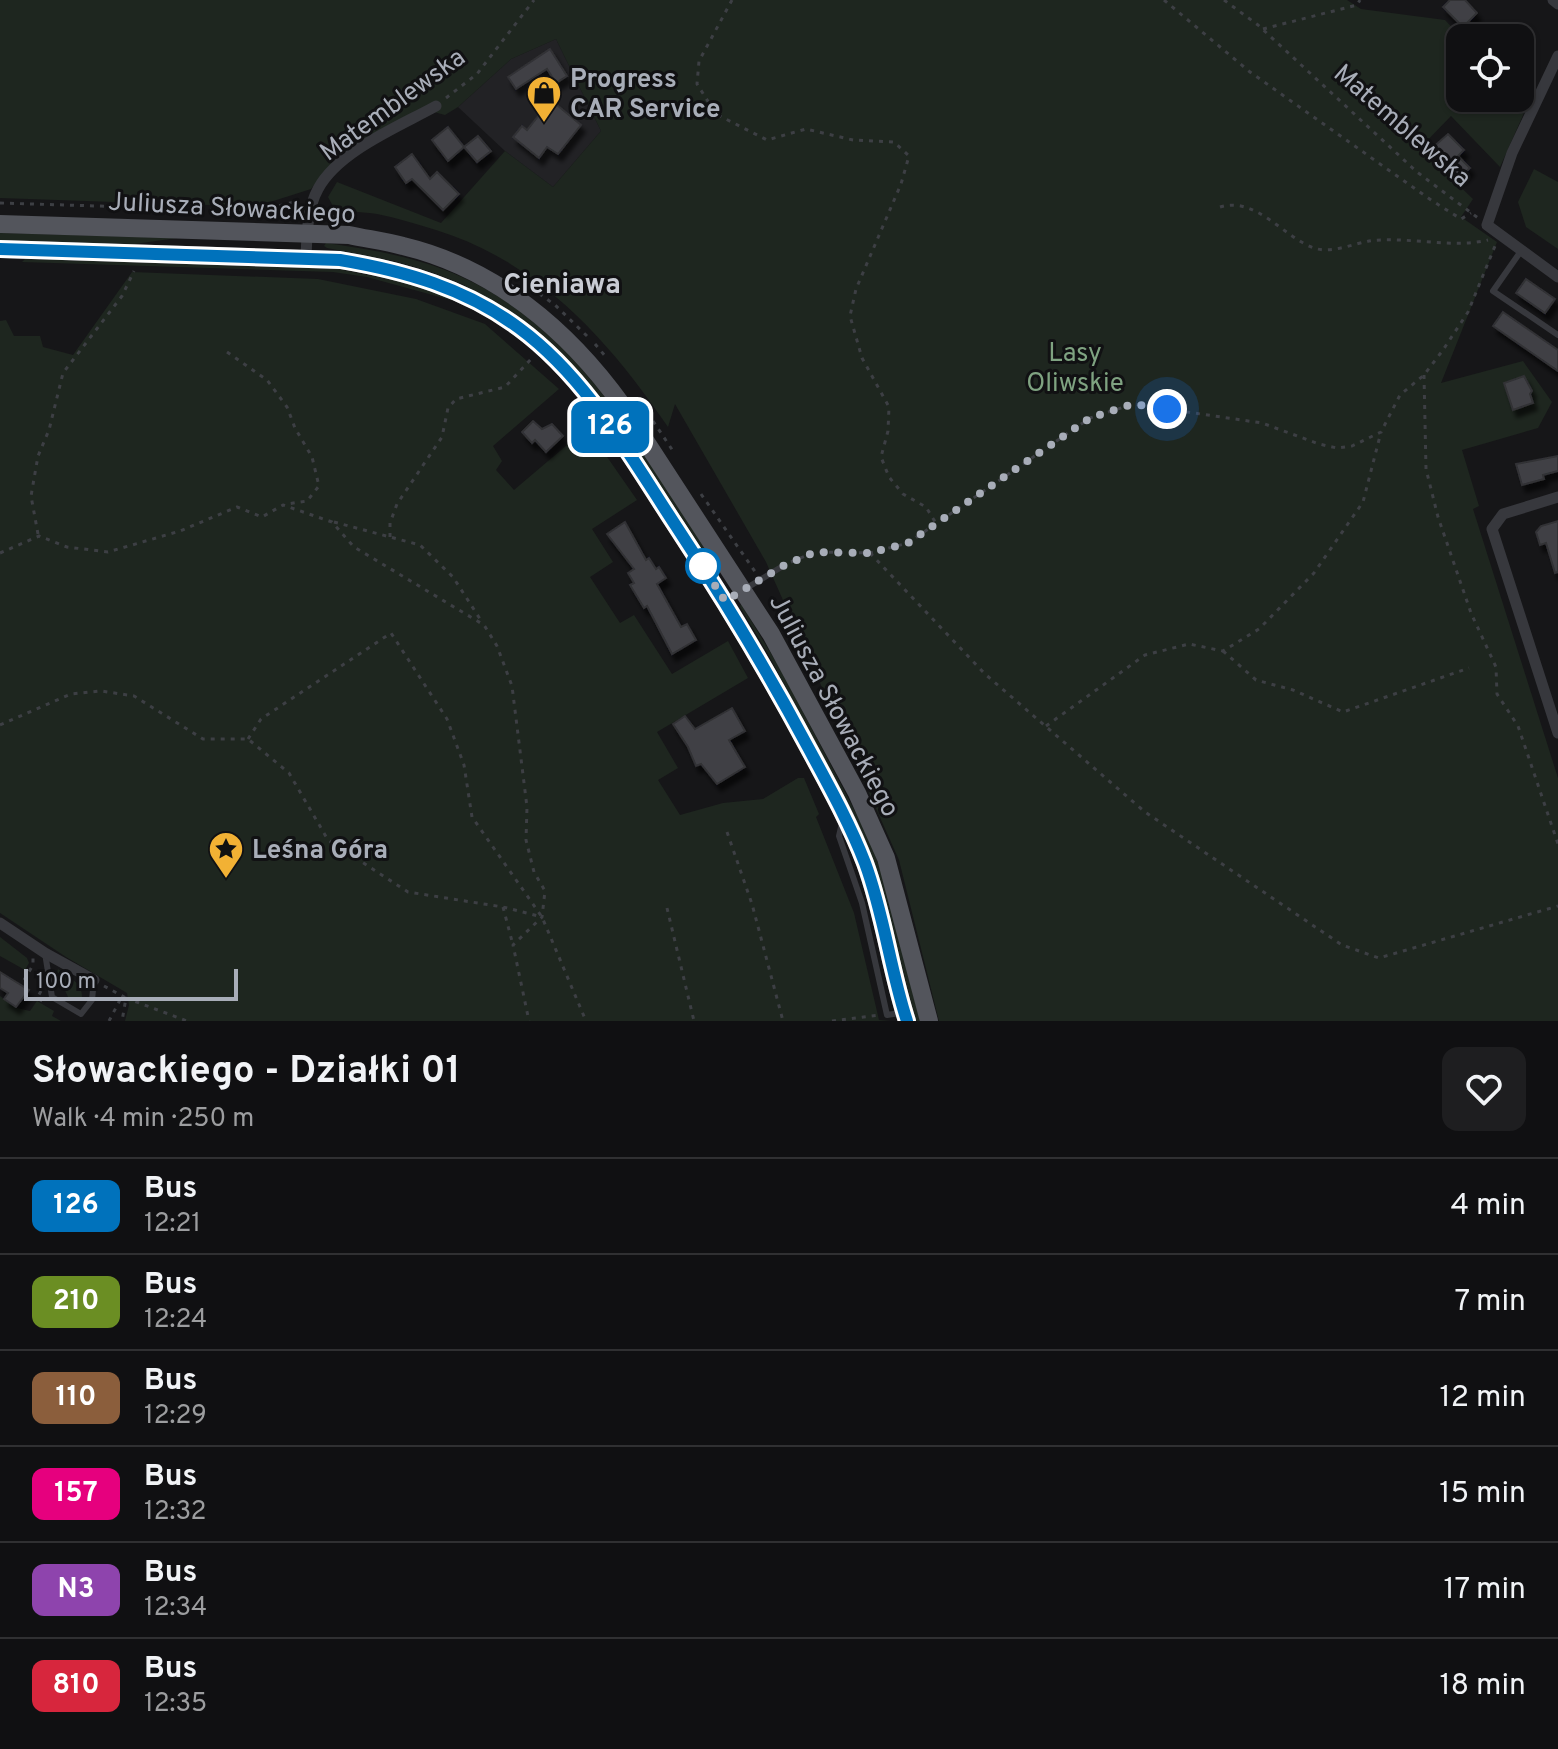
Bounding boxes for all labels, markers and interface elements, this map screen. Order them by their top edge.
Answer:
map controls [1446,24,1534,112]
button: locate [1446,24,1534,112]
street label: Matemblewska [314,42,473,170]
street label: Matemblewska [1326,58,1477,196]
place label: Progress CAR Service [570,64,721,127]
shop icon: Progress CAR Service [525,74,563,124]
street label: Juliusza Słowackiego [107,187,356,232]
district label: Cieniawa [503,268,621,304]
park label: Lasy Oliwskie [1026,338,1124,401]
your location [1147,389,1187,429]
line badge: 126 [564,401,656,453]
text: 126 [587,409,633,445]
unlabelled marker [686,549,720,583]
street label: Juliusza Słowackiego [760,589,906,823]
place icon: Leśna Góra [207,830,245,880]
place label: Leśna Góra [252,835,388,868]
scale bar [24,965,238,1001]
text: 100 m [36,969,96,996]
button: heart [1442,1047,1526,1131]
text: Słowackiego - Działki 01 [32,1048,461,1097]
text: Walk · 4 min · 250 m [32,1103,254,1136]
text: Bus [144,1171,197,1208]
text: 126 [53,1188,99,1224]
text: 4 min [1450,1188,1526,1225]
text: 12:21 [144,1208,201,1241]
text: Bus [144,1267,197,1304]
text: 210 [53,1284,99,1320]
text: 7 min [1455,1284,1526,1321]
text: 12:24 [144,1304,207,1337]
text: Bus [144,1363,197,1400]
text: 110 [56,1380,96,1416]
text: 12 min [1439,1380,1526,1417]
text: 12:29 [144,1400,207,1433]
text: Bus [144,1459,197,1496]
text: 157 [54,1476,98,1512]
text: 15 min [1439,1476,1526,1513]
text: 12:32 [144,1496,207,1529]
text: Bus [144,1555,197,1592]
text: N3 [58,1572,94,1608]
text: 17 min [1443,1572,1526,1609]
text: 12:34 [144,1592,207,1625]
text: Bus [144,1651,197,1688]
text: 810 [52,1668,100,1704]
text: 18 min [1440,1668,1526,1705]
text: 12:35 [144,1688,207,1721]

